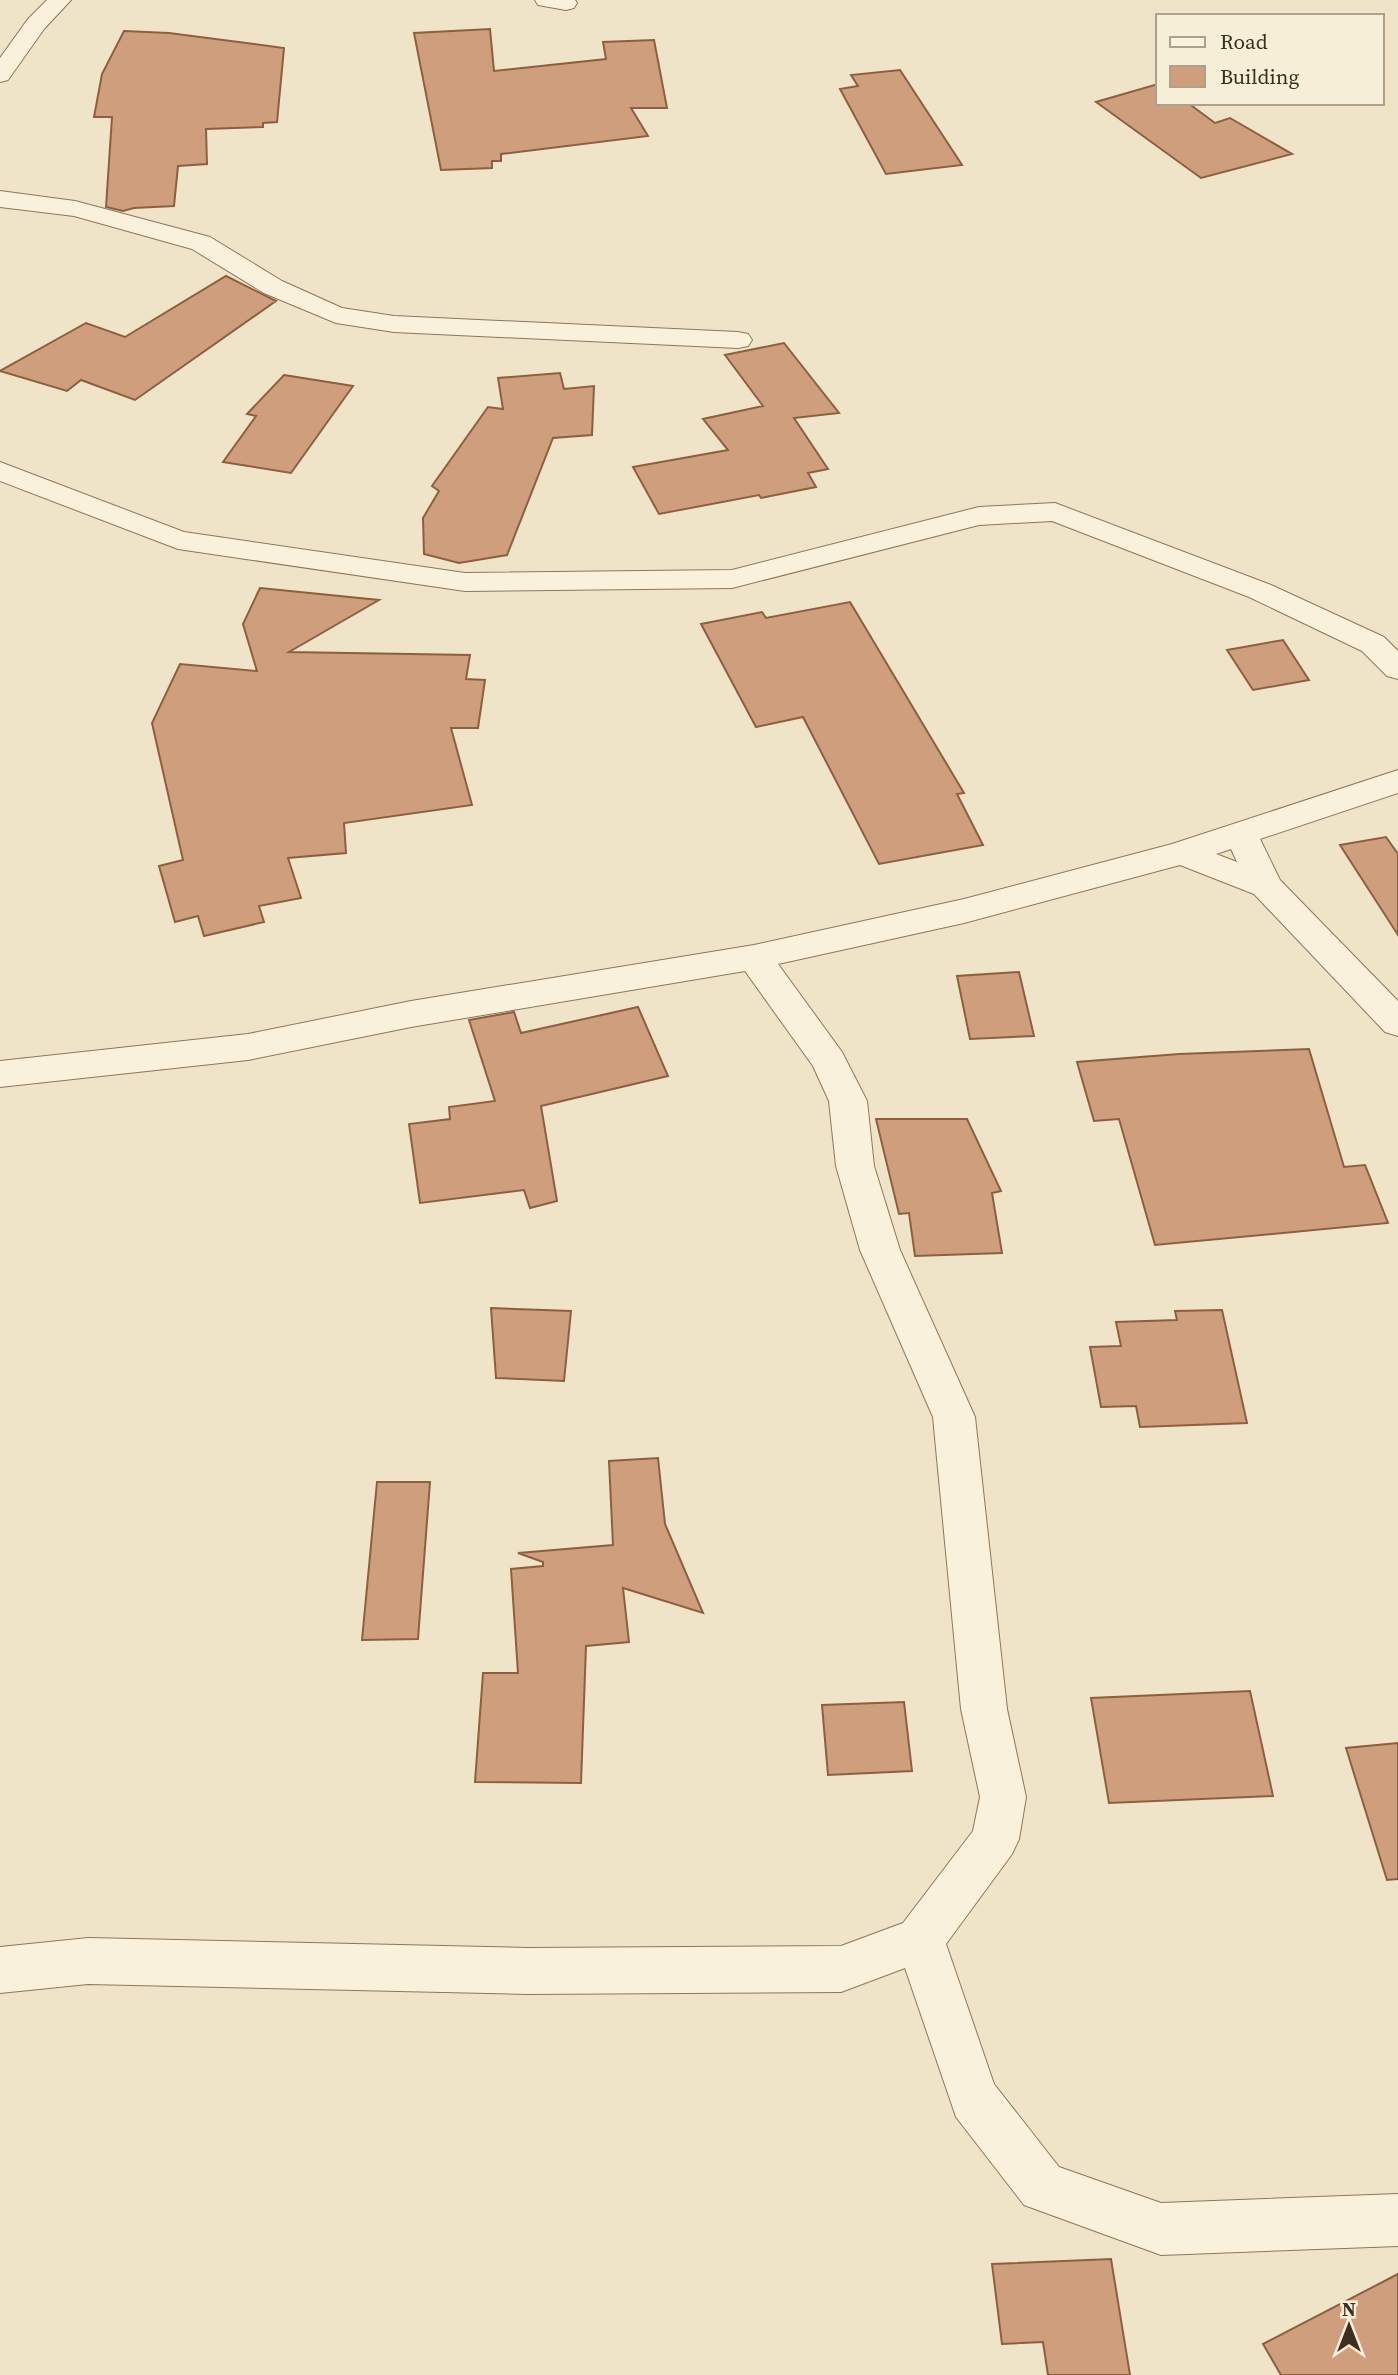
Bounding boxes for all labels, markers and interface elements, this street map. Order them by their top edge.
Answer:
legend [1156,14,1384,105]
text: Road [1220,27,1268,56]
text: Building [1220,62,1299,91]
north arrow [1314,2291,1384,2361]
text: N [1342,2296,1356,2322]

